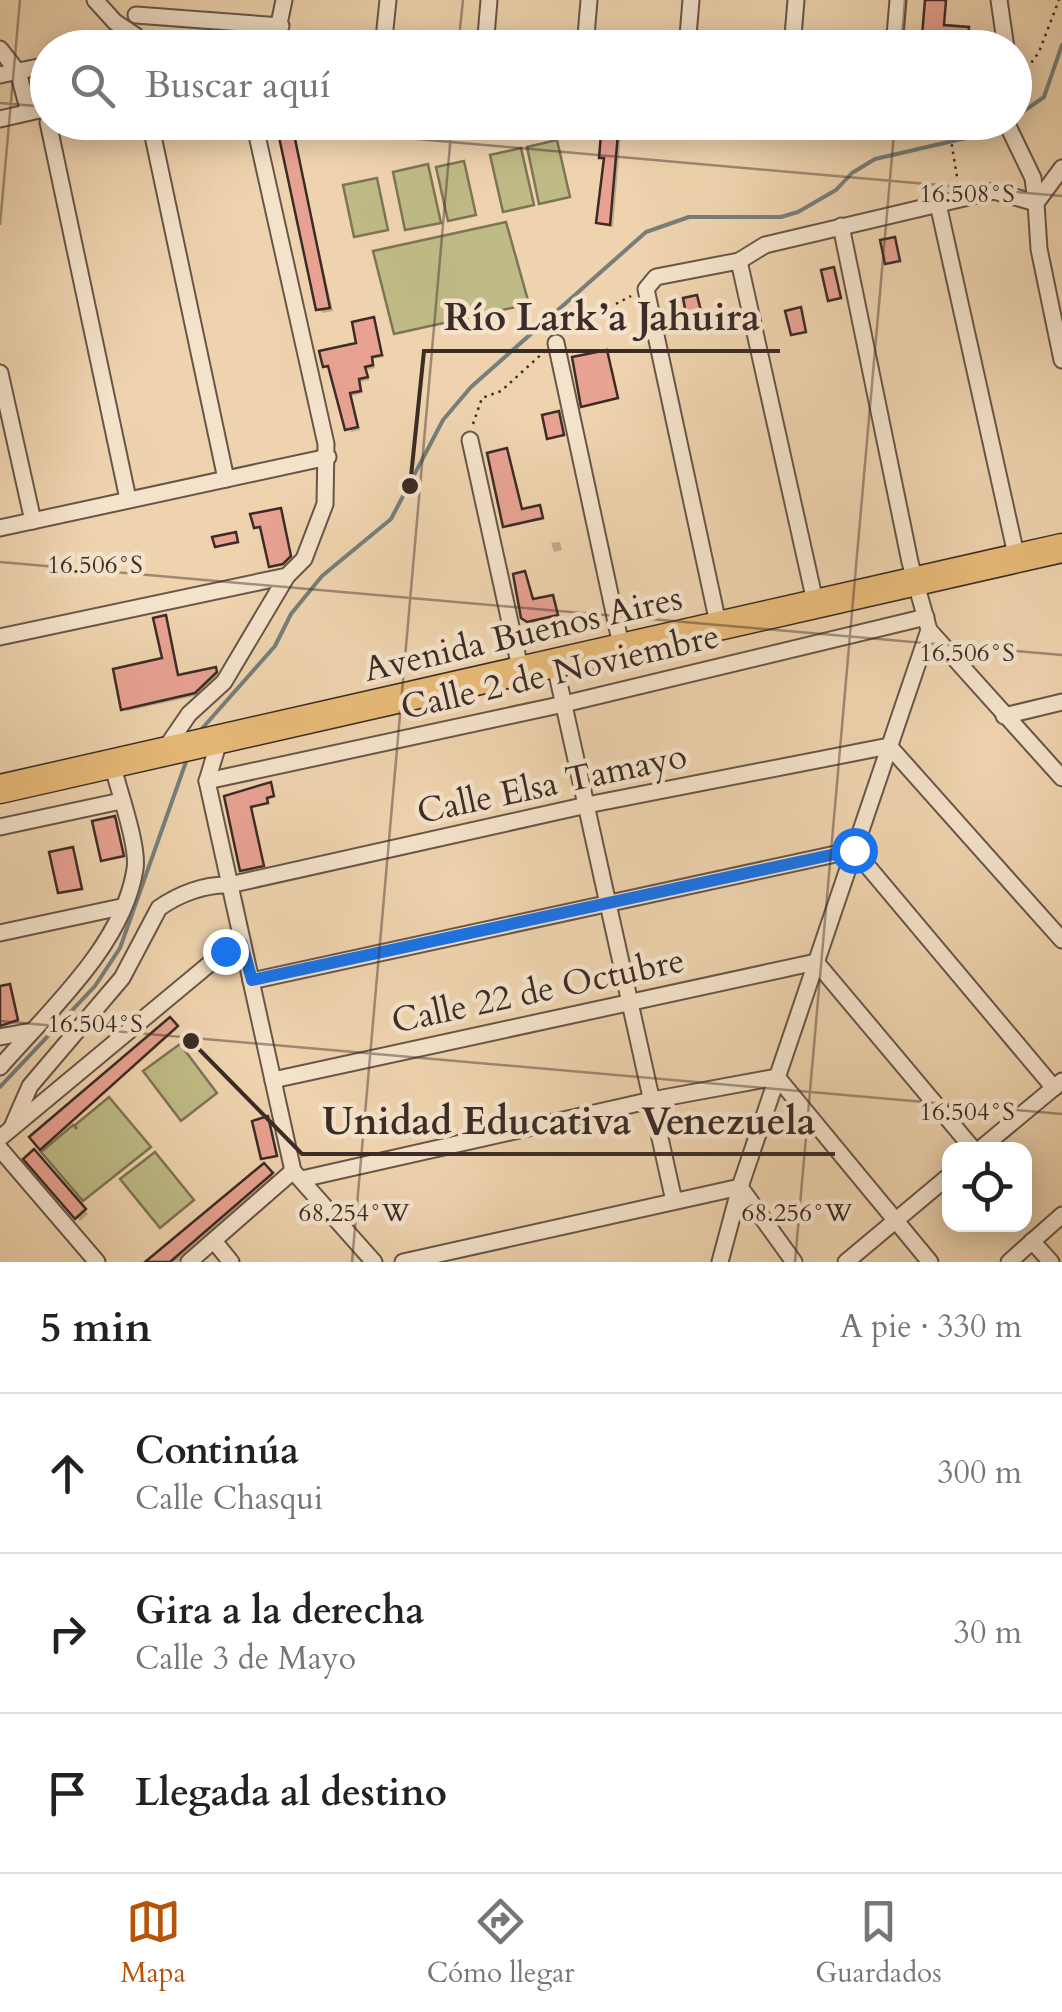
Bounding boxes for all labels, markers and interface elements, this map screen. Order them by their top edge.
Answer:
search box [30,30,1032,140]
icon: search [65,58,120,113]
text: Buscar aquí [145,59,331,111]
text: 16.508°S [919,177,1015,211]
callout: Río Lark’a Jahuira [424,283,780,351]
text: Río Lark’a Jahuira [444,292,760,344]
text: 16.506°S [47,548,143,582]
street label: Avenida Buenos Aires [359,574,687,694]
street label: Calle 2 de Noviembre [396,612,724,732]
text: 16.506°S [919,636,1015,670]
street label: Calle Elsa Tamayo [413,732,691,836]
route start [832,828,878,874]
route end [203,929,249,975]
street label: Calle 22 de Octubre [387,937,689,1045]
text: 16.504°S [47,1007,143,1041]
callout: Unidad Educativa Venezuela [302,1086,835,1154]
text: 16.504°S [919,1095,1015,1129]
text: Unidad Educativa Venezuela [322,1096,816,1148]
map controls [942,1142,1032,1232]
button: locate [942,1142,1032,1232]
text: 68.254°W [299,1196,410,1230]
text: 68.256°W [742,1196,853,1230]
text: 5 min [40,1299,152,1356]
text: A pie · 330 m [840,1305,1022,1349]
text: Continúa [135,1425,299,1477]
icon: ahead [40,1446,95,1501]
text: 300 m [937,1451,1022,1495]
text: Calle Chasqui [135,1477,323,1521]
text: Gira a la derecha [135,1585,424,1637]
icon: right [40,1606,95,1661]
text: 30 m [954,1611,1022,1655]
text: Calle 3 de Mayo [135,1637,356,1681]
icon: arrive [40,1766,95,1821]
text: Llegada al destino [135,1767,447,1819]
tab: Mapa [120,1894,186,1992]
tab: Cómo llegar [427,1894,575,1992]
tab: Guardados [815,1894,942,1992]

